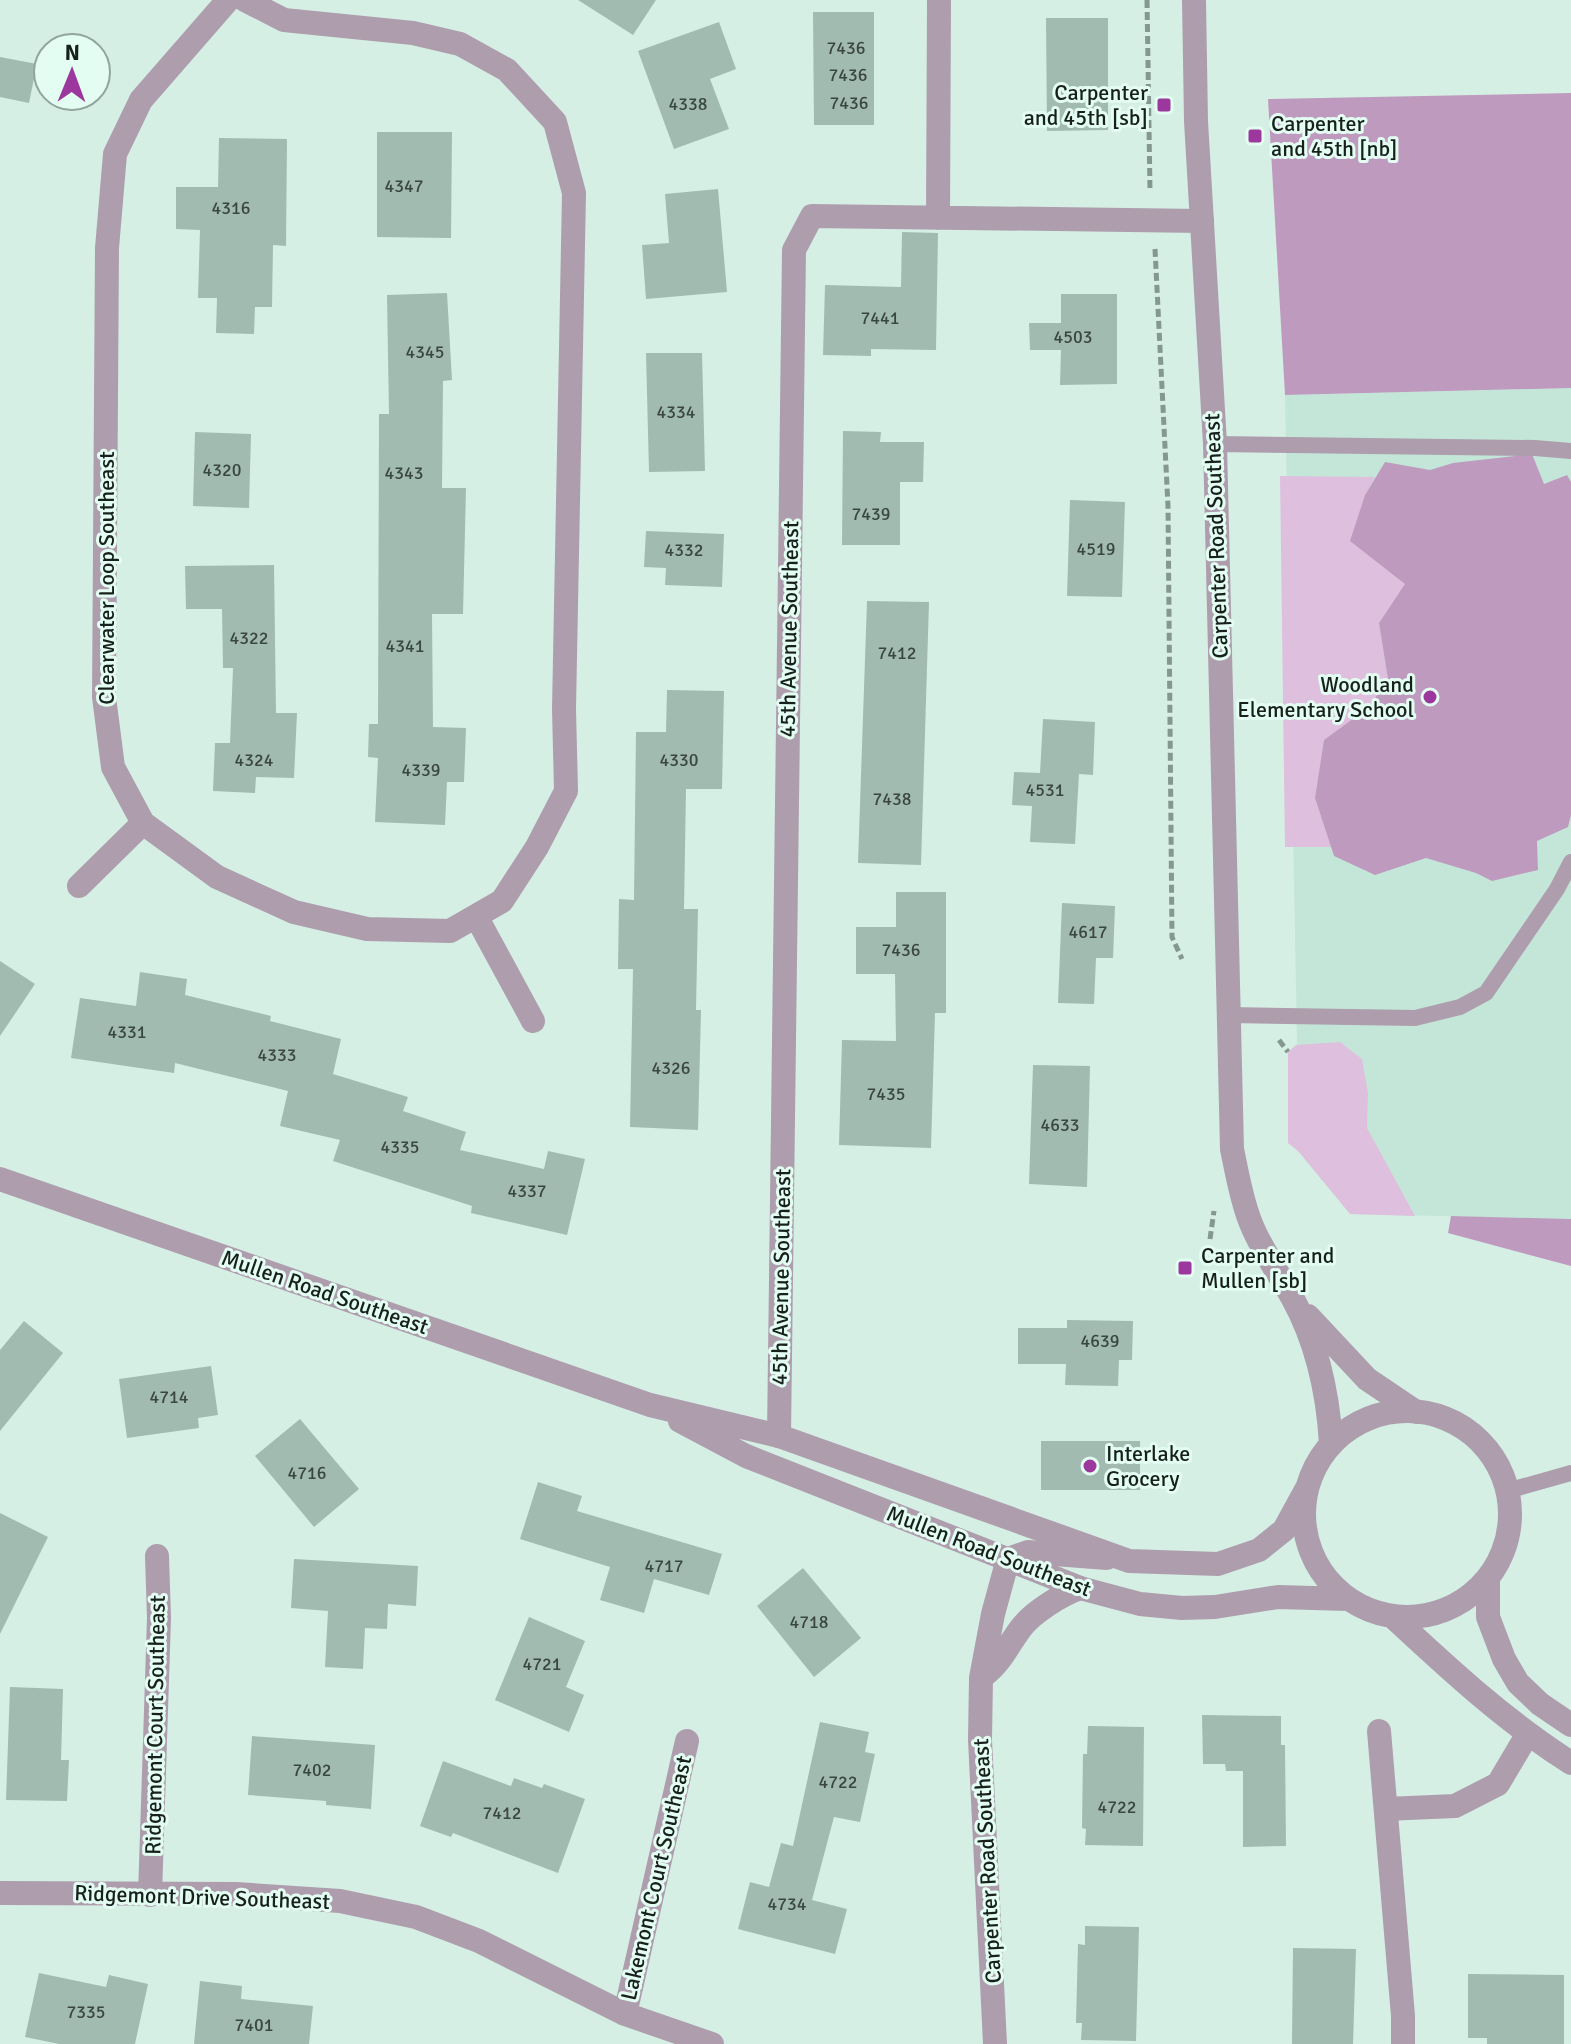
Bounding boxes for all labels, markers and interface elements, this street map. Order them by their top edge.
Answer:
north arrow [32,32,112,112]
house number: 7436 [827,37,865,59]
text: N [64,39,80,66]
house number: 7436 [829,64,867,86]
place label: Carpenter and 45th [sb] [1024,79,1148,131]
house number: 7436 [830,92,868,114]
house number: 4338 [669,93,707,115]
marker: Carpenter and 45th [sb] [1155,96,1173,114]
place label: Carpenter and 45th [nb] [1271,110,1398,162]
marker: Carpenter and 45th [nb] [1246,127,1264,145]
house number: 4347 [385,175,423,197]
house number: 4316 [212,197,250,219]
house number: 7441 [861,307,899,329]
house number: 4503 [1054,326,1092,348]
house number: 4345 [406,341,444,363]
house number: 4334 [657,401,696,423]
street label: Carpenter Road Southeast [1198,413,1234,659]
street label: Clearwater Loop Southeast [93,451,120,705]
house number: 4320 [203,459,241,481]
house number: 4343 [385,462,423,484]
house number: 7439 [852,503,890,525]
street label: 45th Avenue Southeast [774,520,804,738]
house number: 4519 [1077,538,1115,560]
house number: 4332 [665,539,703,561]
house number: 4322 [230,627,268,649]
house number: 4341 [386,635,424,657]
house number: 7412 [878,642,916,664]
place label: Woodland Elementary School [1237,671,1414,723]
marker: Woodland Elementary School [1421,688,1439,706]
house number: 4324 [235,749,274,771]
house number: 4330 [660,749,698,771]
house number: 4339 [402,759,440,781]
house number: 4531 [1026,779,1064,801]
house number: 7438 [873,788,911,810]
house number: 4617 [1069,921,1107,943]
house number: 7436 [882,939,920,961]
house number: 4331 [108,1021,146,1043]
house number: 4333 [258,1044,296,1066]
house number: 4326 [652,1057,690,1079]
house number: 7435 [867,1083,905,1105]
house number: 4633 [1041,1114,1079,1136]
house number: 4335 [381,1136,419,1158]
street label: 45th Avenue Southeast [766,1168,796,1386]
house number: 4337 [508,1180,546,1202]
place label: Carpenter and Mullen [sb] [1201,1242,1334,1294]
street label: Mullen Road Southeast [218,1244,432,1340]
marker: Carpenter and Mullen [sb] [1176,1259,1194,1277]
house number: 4639 [1081,1330,1119,1352]
house number: 4714 [150,1386,189,1408]
place label: Interlake Grocery [1106,1440,1190,1492]
marker: Interlake Grocery [1081,1457,1099,1475]
house number: 4716 [288,1462,326,1484]
street label: Mullen Road Southeast [883,1500,1095,1603]
house number: 4717 [645,1555,683,1577]
street label: Ridgemont Court Southeast [139,1595,171,1855]
house number: 4718 [790,1611,828,1633]
house number: 4721 [523,1653,561,1675]
street label: Carpenter Road Southeast [967,1738,1007,1984]
street label: Lakemont Court Southeast [615,1753,697,2003]
house number: 7402 [293,1759,331,1781]
house number: 4722 [819,1771,857,1793]
house number: 4722 [1098,1796,1136,1818]
house number: 7412 [483,1802,521,1824]
street label: Ridgemont Drive Southeast [74,1879,331,1915]
house number: 4734 [768,1893,807,1915]
house number: 7335 [67,2001,105,2023]
house number: 7401 [235,2014,273,2036]

